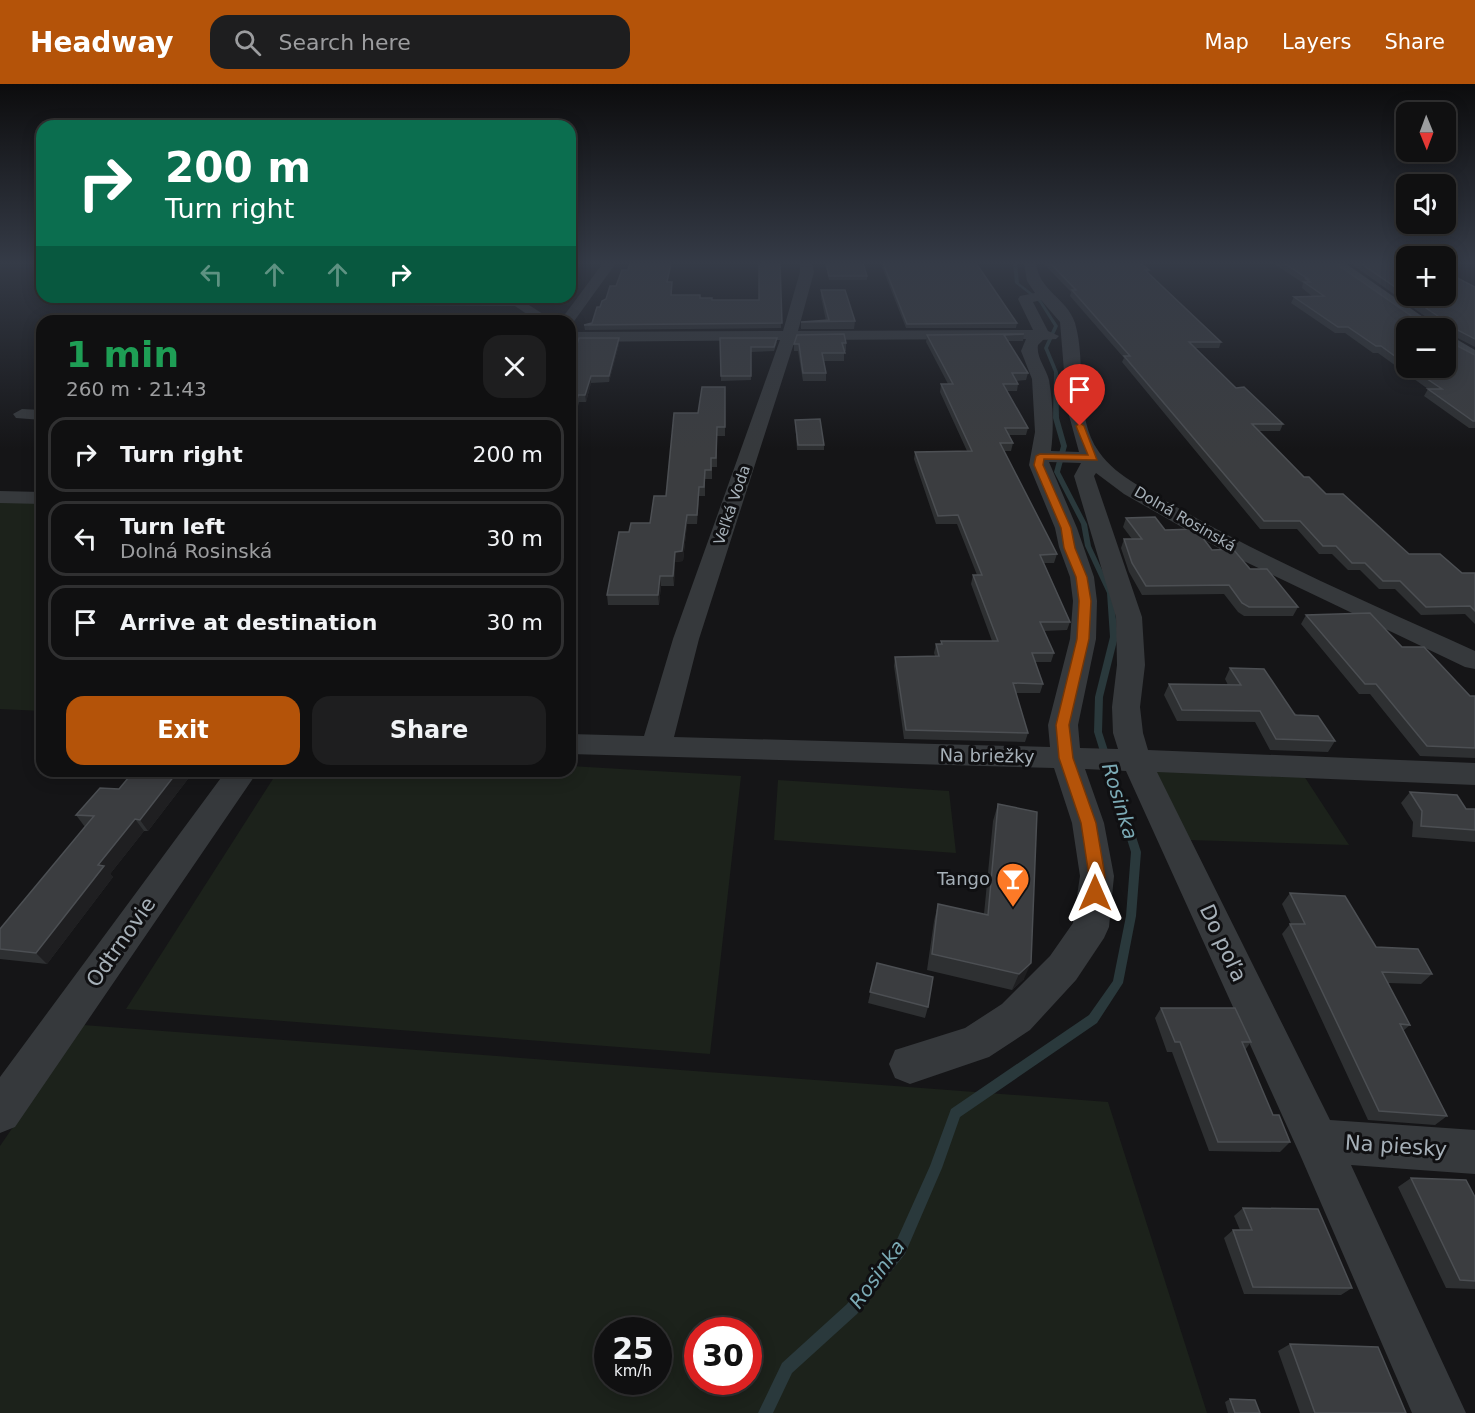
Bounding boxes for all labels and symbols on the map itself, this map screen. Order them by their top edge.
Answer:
north arrow [1396,102,1456,162]
pin [1054,364,1105,426]
street label: Veľká Voda [710,463,754,547]
street label: Dolná Rosinská [1131,483,1239,555]
street label: Na briežky [939,744,1035,767]
water label: Rosinka [1097,760,1143,842]
bar icon: Tango [995,861,1031,908]
position arrow [1063,861,1127,925]
place label: Tango [936,868,990,889]
street label: Odtrnovie [81,893,161,991]
street label: Do poľa [1195,900,1251,986]
street label: Na piesky [1344,1130,1448,1162]
water label: Rosinka [844,1235,910,1313]
speed limit sign: 30 [684,1317,762,1395]

